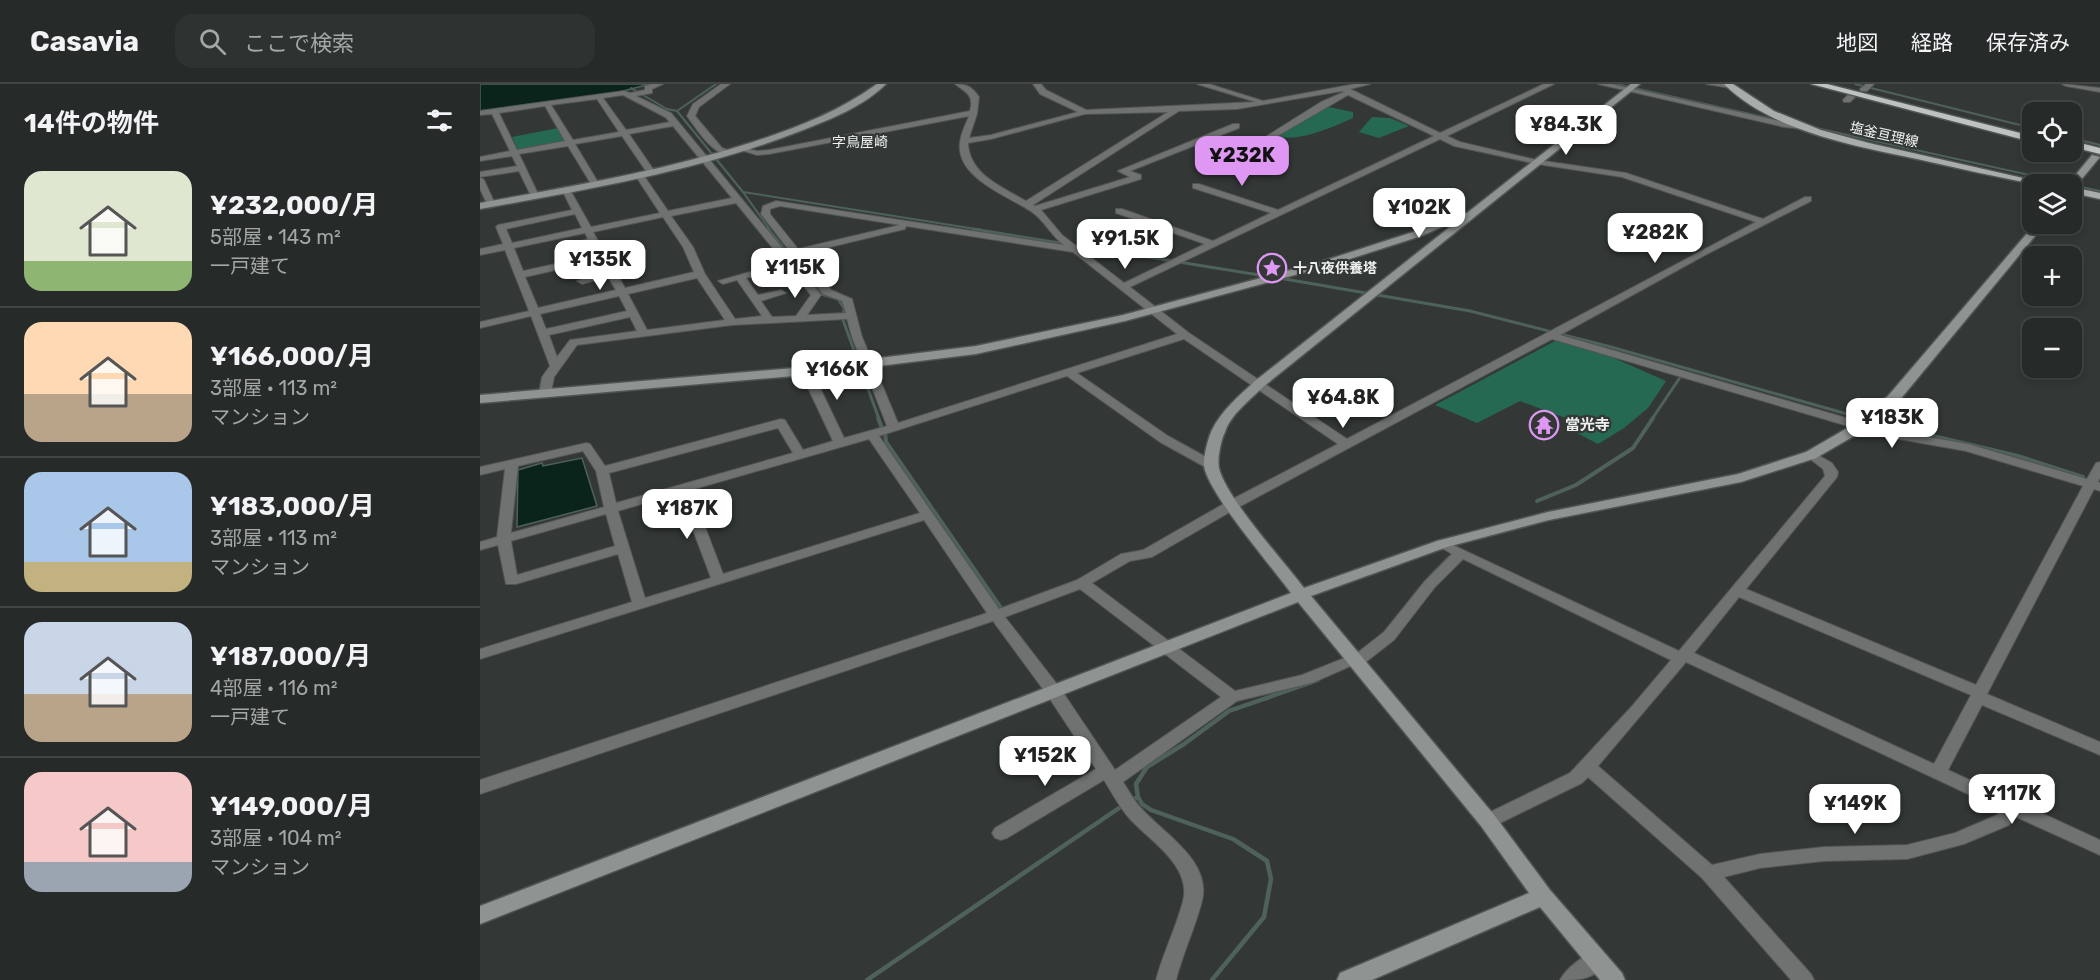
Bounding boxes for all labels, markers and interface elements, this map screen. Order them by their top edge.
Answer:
search box [175,14,595,68]
text: Casavia [30,25,139,58]
icon: search [196,25,229,58]
text: ここで検索 [244,30,354,57]
text: 地図 [1836,30,1878,55]
text: 経路 [1911,30,1953,55]
text: 保存済み [1986,30,2070,55]
map controls [2022,102,2082,378]
button: locate [2022,102,2082,162]
icon: filters [423,104,456,137]
pin: ¥84.3K [1517,105,1615,156]
text: 14件の物件 [24,108,159,139]
text: ¥84.3K [1530,112,1602,136]
street label: 塩釜亘理線 [1848,119,1920,151]
district label: 字鳥屋崎 [832,134,888,151]
pin: ¥232K [1200,136,1284,187]
text: ¥232K [1209,143,1275,167]
button: layers [2022,174,2082,234]
pin: ¥102K [1377,188,1461,239]
text: ¥232,000/月 [210,190,378,221]
icon: home [72,195,144,267]
text: ¥102K [1387,195,1451,219]
pin: ¥282K [1613,213,1697,264]
pin: ¥91.5K [1076,219,1174,270]
text: ¥282K [1622,220,1688,244]
text: 5部屋 · 143 m² [210,225,341,249]
text: ¥91.5K [1091,226,1159,250]
pin: ¥135K [558,240,642,291]
button: + [2022,246,2082,306]
text: ¥135K [568,247,632,271]
pin: ¥115K [753,248,837,299]
place icon: 十八夜供養塔 [1256,252,1288,284]
text: 一戸建て [210,254,290,278]
text: ¥115K [765,255,825,279]
place label: 十八夜供養塔 [1293,260,1377,277]
button: − [2022,318,2082,378]
text: ¥166,000/月 [210,341,374,372]
icon: home [72,346,144,418]
pin: ¥166K [795,350,879,401]
text: ¥166K [805,357,869,381]
text: 3部屋 · 113 m² [210,376,337,400]
pin: ¥64.8K [1294,378,1392,429]
text: ¥64.8K [1307,385,1379,409]
pin: ¥183K [1850,398,1934,449]
text: マンション [210,405,310,429]
text: ¥183K [1860,405,1924,429]
temple icon: 當光寺 [1528,409,1560,441]
place label: 當光寺 [1565,416,1610,434]
pin: ¥187K [645,489,729,540]
text: ¥183,000/月 [210,491,375,522]
icon: home [72,496,144,568]
text: ¥187K [656,496,718,520]
text: 3部屋 · 113 m² [210,526,337,550]
text: マンション [210,555,310,579]
text: ¥187,000/月 [210,641,371,672]
icon: home [72,646,144,718]
text: 4部屋 · 116 m² [210,676,338,700]
text: 一戸建て [210,705,290,729]
pin: ¥152K [1003,736,1087,787]
text: ¥152K [1014,743,1076,767]
pin: ¥117K [1970,774,2054,825]
text: ¥117K [1983,781,2041,805]
pin: ¥149K [1813,784,1897,835]
text: ¥149,000/月 [210,791,373,822]
text: ¥149K [1823,791,1887,815]
icon: home [72,796,144,868]
text: 3部屋 · 104 m² [210,826,342,850]
text: マンション [210,855,310,879]

